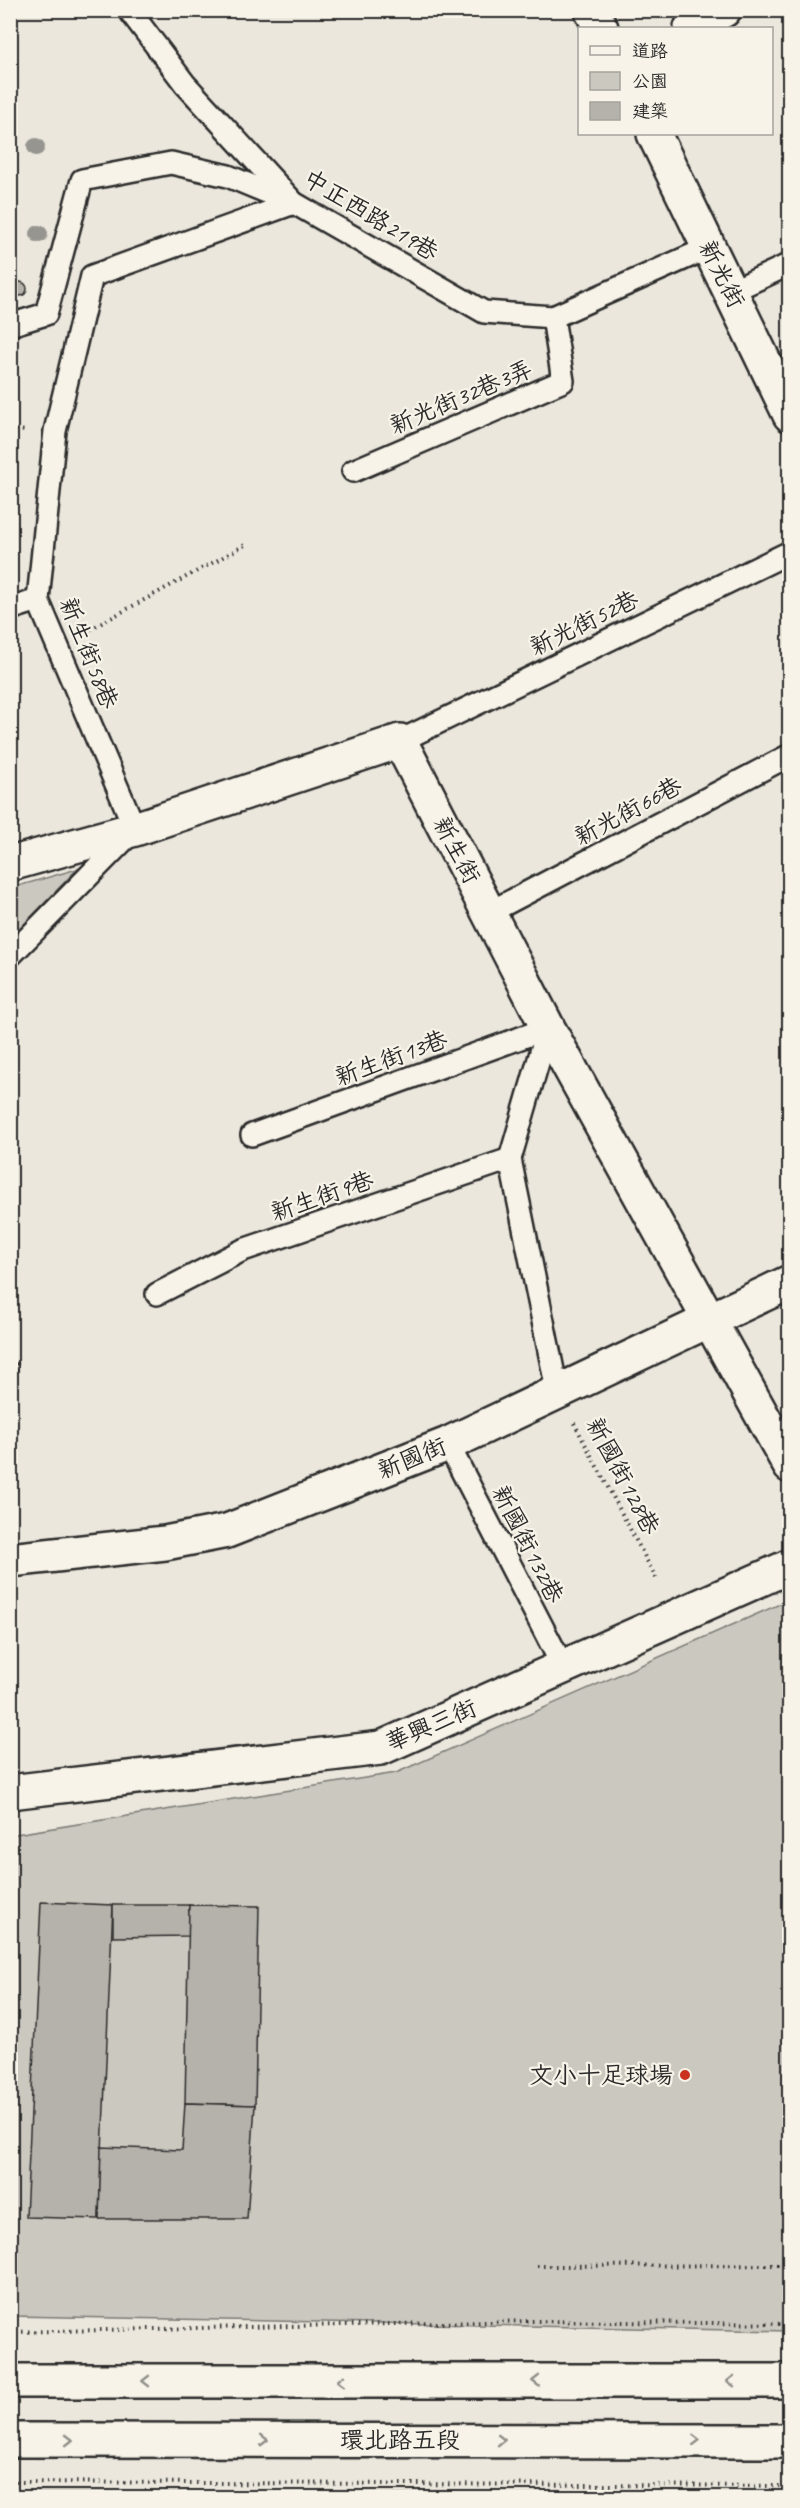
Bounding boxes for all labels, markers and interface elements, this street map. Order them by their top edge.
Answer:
legend [578,27,773,135]
text: 道路 [632,40,668,62]
text: 公園 [632,70,668,92]
text: 建築 [632,100,668,122]
street label: 中正西路219巷 [298,163,444,267]
street label: 新光街 [692,235,752,313]
street label: 新光街32巷3弄 [385,353,537,441]
street label: 新光街52巷 [525,584,643,662]
street label: 新生街58巷 [53,593,125,713]
street label: 新光街66巷 [569,770,687,852]
street label: 新生街 [427,811,487,889]
street label: 新生街13巷 [331,1024,451,1092]
street label: 新生街9巷 [267,1164,377,1228]
street label: 新國街128巷 [580,1412,666,1540]
street label: 新國街 [373,1431,451,1485]
street label: 新國街132巷 [485,1480,571,1608]
street label: 華興三街 [381,1692,481,1758]
place label: 文小十足球場 [529,2060,673,2090]
marker: 文小十足球場 [678,2068,692,2082]
one-way arrow [142,2375,151,2387]
one-way arrow [337,2375,346,2387]
one-way arrow [532,2375,541,2387]
one-way arrow [727,2375,736,2387]
street label: 環北路五段 [340,2425,460,2455]
one-way arrow [64,2433,73,2446]
one-way arrow [259,2434,268,2446]
one-way arrow [496,2434,505,2446]
one-way arrow [691,2434,700,2446]

